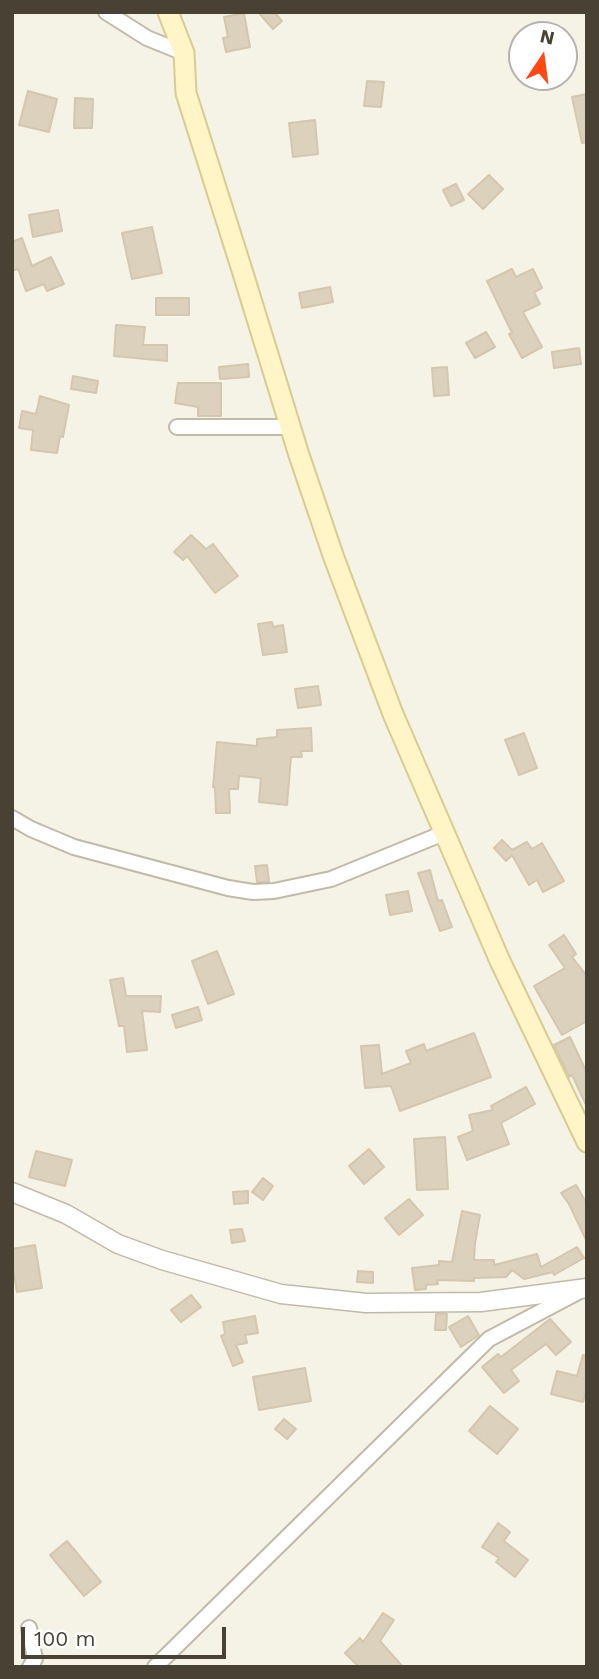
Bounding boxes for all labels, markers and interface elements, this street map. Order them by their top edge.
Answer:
north arrow [508,21,578,91]
text: N [538,24,557,50]
scale bar [24,1612,229,1656]
text: 100 m [34,1626,96,1651]

